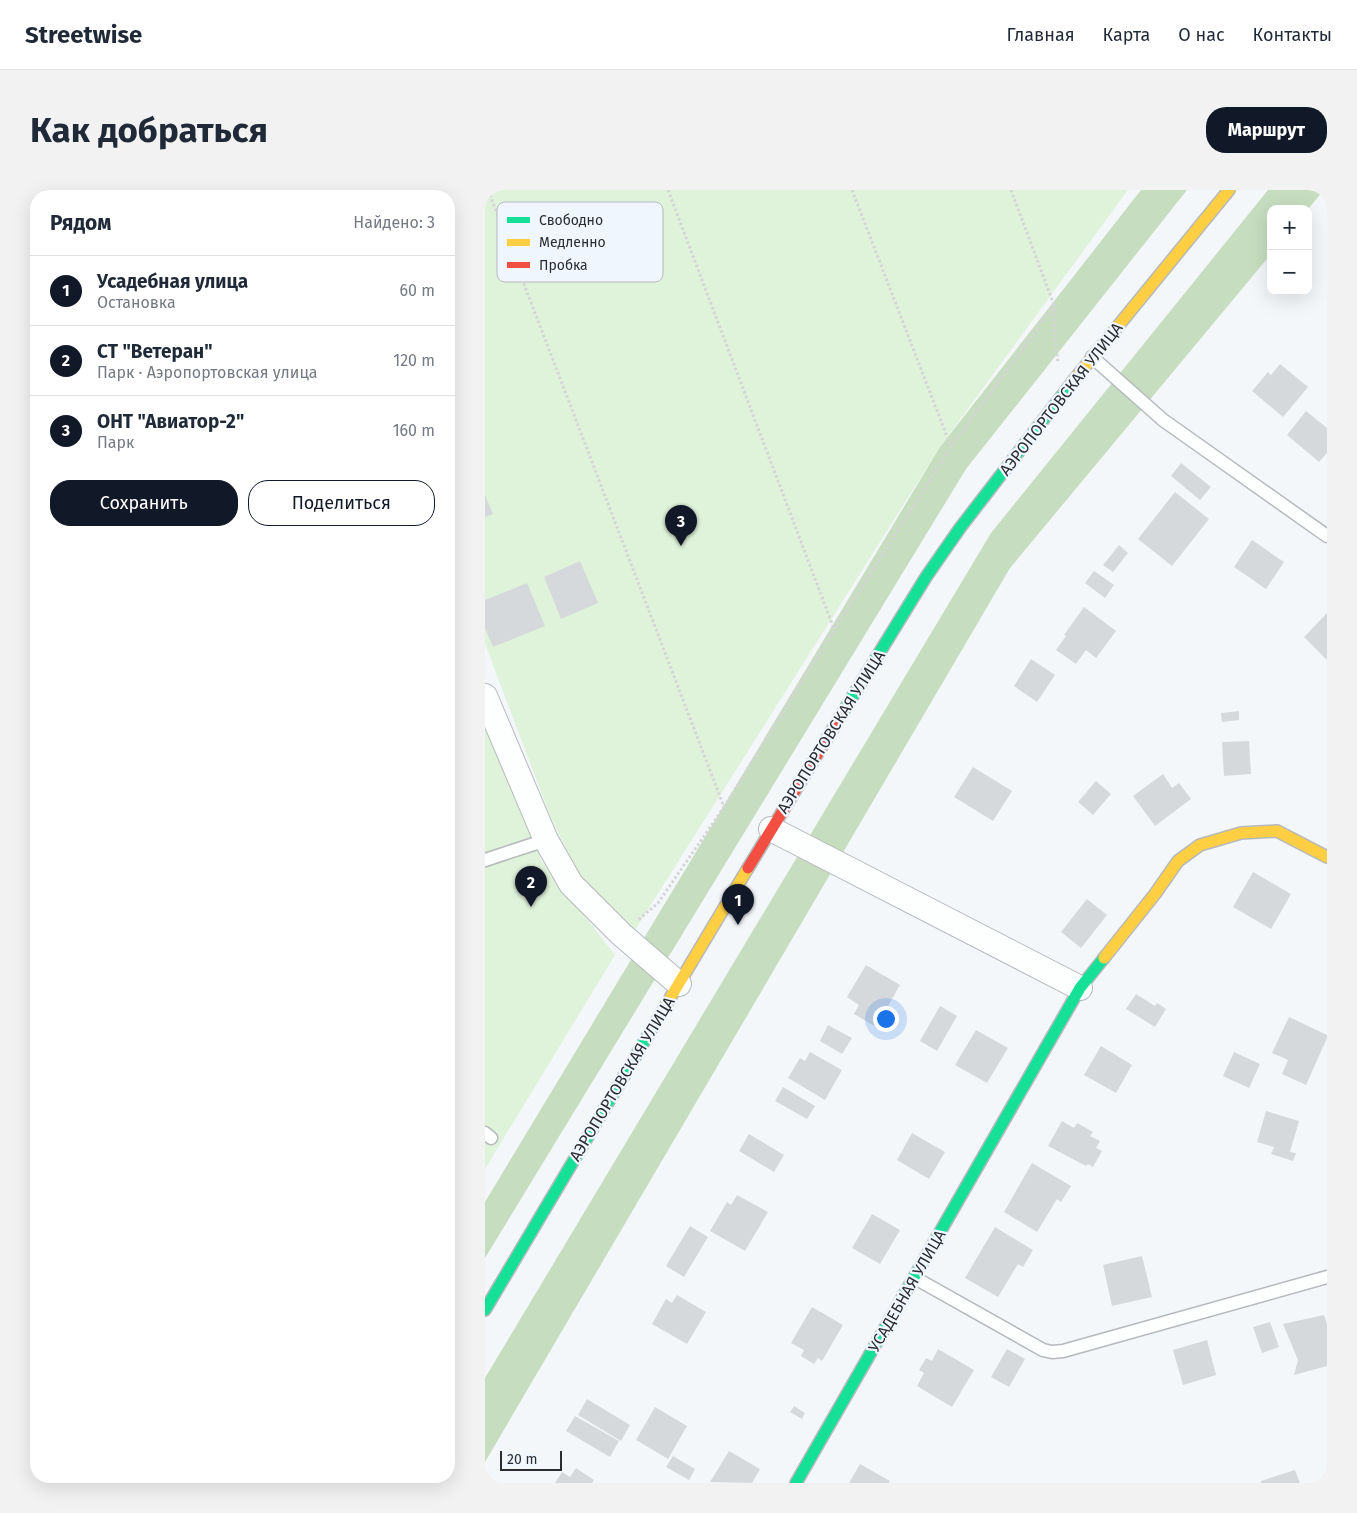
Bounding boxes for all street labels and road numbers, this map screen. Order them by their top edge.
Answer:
street label: АЭРОПОРТОВСКАЯ УЛИЦА [996,318,1127,479]
street label: АЭРОПОРТОВСКАЯ УЛИЦА [773,646,889,817]
street label: АЭРОПОРТОВСКАЯ УЛИЦА [565,993,679,1165]
street label: УСАДЕБНАЯ УЛИЦА [864,1226,950,1355]

